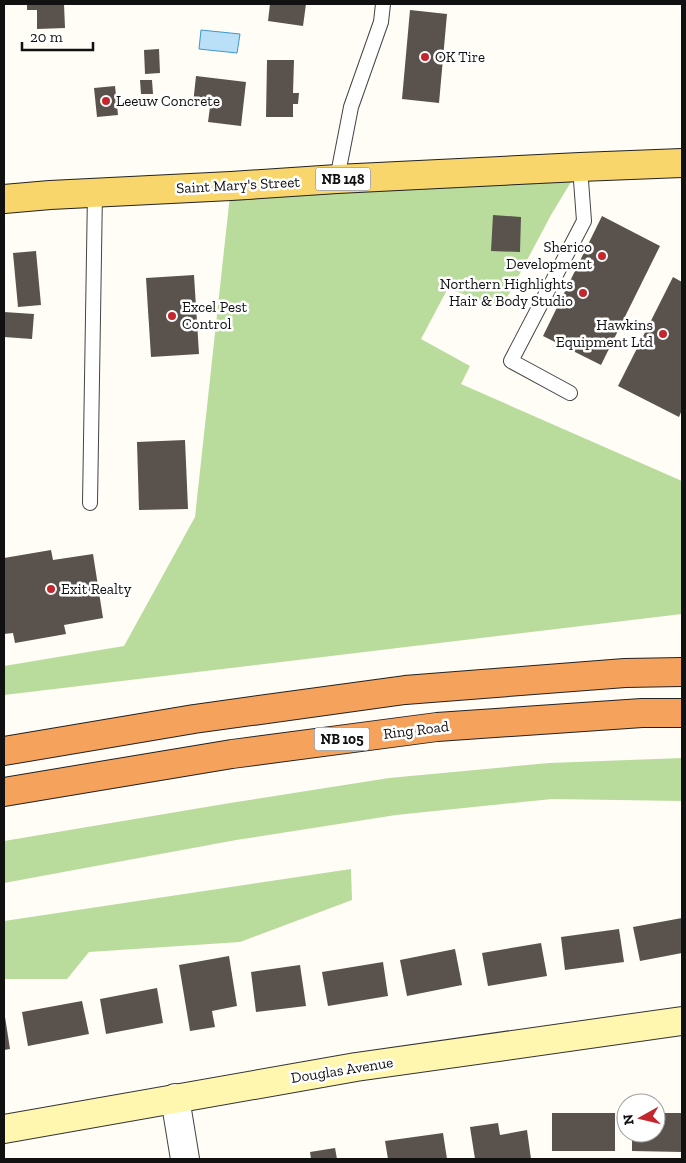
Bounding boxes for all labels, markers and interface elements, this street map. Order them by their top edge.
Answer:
scale bar [22,20,94,52]
text: 20 m [30,28,63,46]
place label: OK Tire [435,48,485,66]
marker: OK Tire [419,51,431,63]
place label: Leeuw Concrete [116,92,220,110]
marker: Leeuw Concrete [100,95,112,107]
road number: NB 148 [316,168,370,190]
street label: Saint Mary's Street [176,173,301,197]
place label: Sherico Development [506,238,592,273]
marker: Sherico Development [596,250,608,262]
place label: Northern Highlights Hair & Body Studio [440,275,573,310]
marker: Northern Highlights Hair & Body Studio [577,287,589,299]
place label: Excel Pest Control [182,298,248,333]
marker: Excel Pest Control [166,310,178,322]
place label: Hawkins Equipment Ltd [556,316,654,351]
marker: Hawkins Equipment Ltd [657,328,669,340]
place label: Exit Realty [61,580,132,598]
marker: Exit Realty [45,583,57,595]
street label: Ring Road [382,717,451,743]
road number: NB 105 [314,728,370,751]
street label: Douglas Avenue [290,1053,394,1087]
north arrow [616,1093,666,1143]
text: N [619,1113,638,1126]

